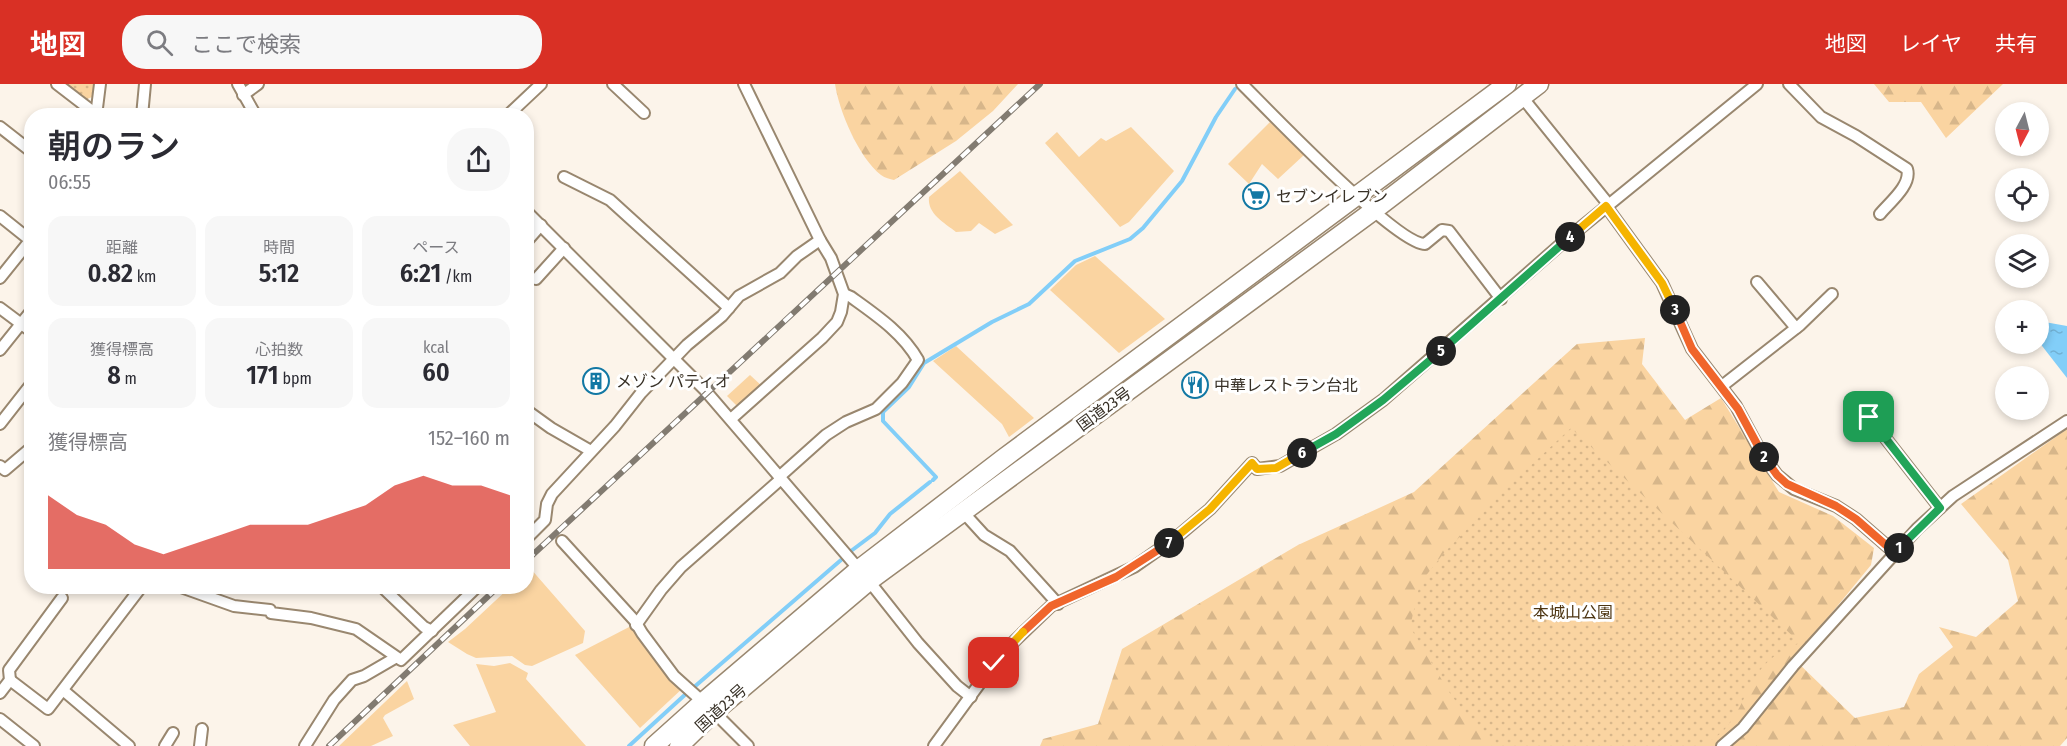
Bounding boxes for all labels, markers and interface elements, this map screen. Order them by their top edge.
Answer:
search box [122,15,542,69]
icon: search [143,26,176,59]
text: 地図 [30,28,86,61]
text: ここで検索 [191,31,301,58]
text: 地図 [1825,31,1867,57]
text: レイヤ [1900,31,1962,57]
text: 共有 [1995,31,2037,57]
north arrow [1995,102,2049,156]
map controls [1995,102,2049,420]
text: 朝のラン [48,127,180,167]
button: share [447,128,510,191]
button: locate [1995,168,2049,222]
text: 06:55 [48,170,91,194]
supermarket icon: セブンイレブン [1241,181,1271,211]
place label: セブンイレブン [1276,187,1388,206]
pin: 4 [1555,222,1585,252]
text: 4 [1566,227,1574,246]
button: layers [1995,234,2049,288]
text: 距離 [106,238,138,257]
text: 時間 [263,238,295,257]
text: ペース [412,238,460,257]
text: 0.82 [88,258,133,289]
text: 5:12 [259,258,299,289]
text: 6:21 [400,258,441,289]
text: km [133,267,156,286]
text: /km [441,267,472,286]
pin: 3 [1660,295,1690,325]
text: 3 [1671,300,1679,319]
button: + [1995,300,2049,354]
pin: 5 [1426,336,1456,366]
text: kcal [423,338,449,357]
text: 獲得標高 [90,340,154,359]
text: 心拍数 [255,340,303,359]
text: 5 [1437,341,1445,360]
text: 60 [422,357,450,388]
text: 8 [107,360,121,391]
text: 171 [246,360,279,391]
building icon: メゾン パティオ [581,366,611,396]
button: − [1995,366,2049,420]
text: m [121,369,137,388]
text: bpm [279,369,312,388]
restaurant icon: 中華レストラン台北 [1180,370,1210,400]
place label: メゾン パティオ [616,372,731,391]
place label: 中華レストラン台北 [1214,376,1358,395]
street label: 国道23号 [1073,383,1135,435]
pin [1843,391,1894,442]
icon: arrive [1852,400,1885,433]
text: 152–160 m [428,426,510,450]
text: 獲得標高 [48,430,128,454]
pin: 6 [1287,438,1317,468]
pin: 2 [1749,442,1779,472]
text: 6 [1298,443,1306,462]
text: 2 [1760,447,1768,466]
pin: 7 [1154,528,1184,558]
text: 7 [1166,533,1172,552]
pin: 1 [1884,533,1914,563]
text: 1 [1896,538,1902,557]
park label: 本城山公園 [1533,603,1613,622]
pin [968,637,1019,688]
icon: check [977,646,1010,679]
street label: 国道23号 [692,680,750,736]

